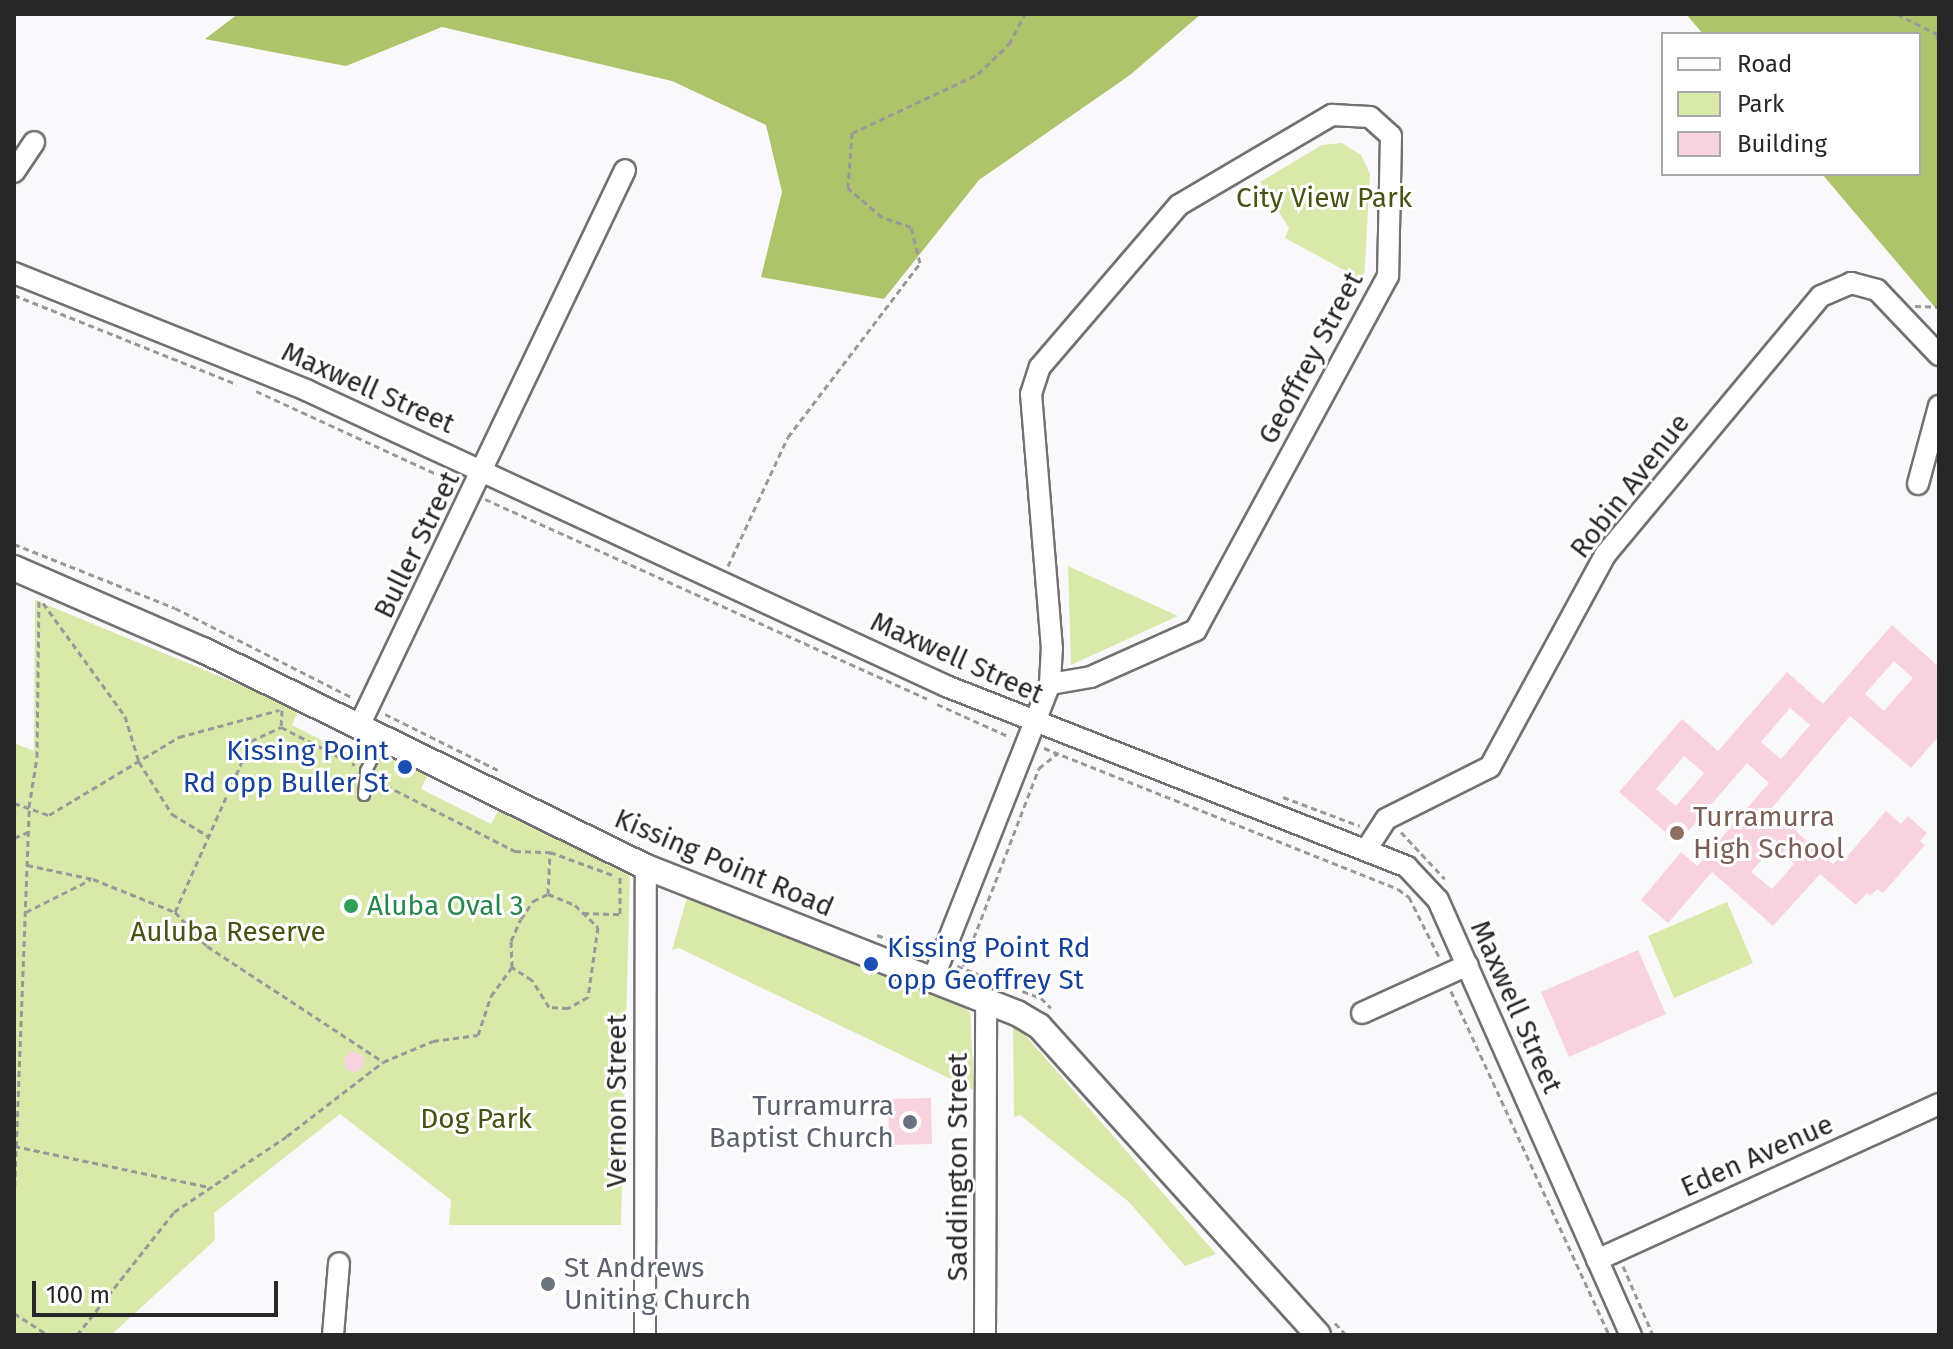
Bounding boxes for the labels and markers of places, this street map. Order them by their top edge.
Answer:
place label: Kissing Point Rd opp Buller St [183,734,389,800]
marker: Kissing Point Rd opp Buller St [396,758,414,776]
place label: Turramurra High School [1693,800,1844,866]
marker: Turramurra High School [1668,824,1686,842]
place label: Aluba Oval 3 [367,889,524,923]
marker: Aluba Oval 3 [342,897,360,915]
place label: Kissing Point Rd opp Geoffrey St [887,931,1090,997]
marker: Kissing Point Rd opp Geoffrey St [862,955,880,973]
place label: Turramurra Baptist Church [709,1089,894,1155]
marker: Turramurra Baptist Church [901,1113,919,1131]
place label: St Andrews Uniting Church [564,1251,751,1317]
marker: St Andrews Uniting Church [539,1275,557,1293]

